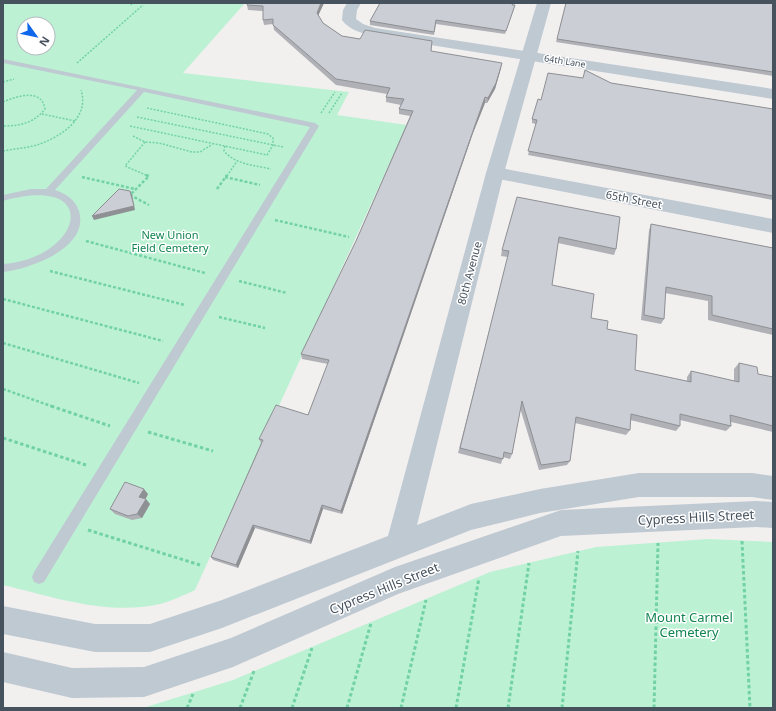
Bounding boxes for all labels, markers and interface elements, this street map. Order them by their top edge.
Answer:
north arrow [16,16,56,56]
text: N [36,34,54,50]
street label: 64th Lane [543,51,587,71]
street label: 65th Street [605,186,663,212]
park label: New Union Field Cemetery [131,227,209,255]
street label: 80th Avenue [453,240,485,306]
street label: Cypress Hills Street [637,505,755,529]
street label: Cypress Hills Street [327,558,442,618]
park label: Mount Carmel Cemetery [645,608,733,641]

